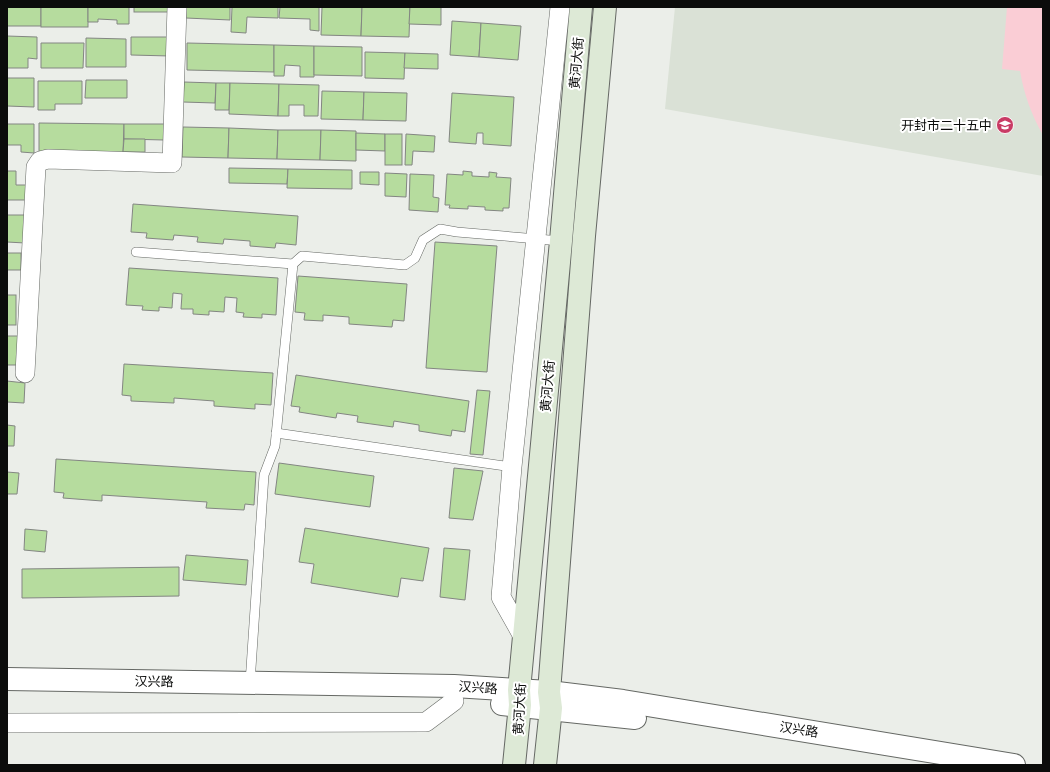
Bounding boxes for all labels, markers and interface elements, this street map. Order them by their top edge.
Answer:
street label: 黄河大街 [567,36,586,90]
school or university icon: 开封市二十五中 [995,115,1015,135]
place label: 开封市二十五中 [901,118,992,133]
street label: 黄河大街 [538,359,557,413]
street label: 汉兴路 [134,674,174,689]
street label: 汉兴路 [458,679,498,696]
street label: 黄河大街 [511,683,528,735]
street label: 汉兴路 [778,719,819,740]

